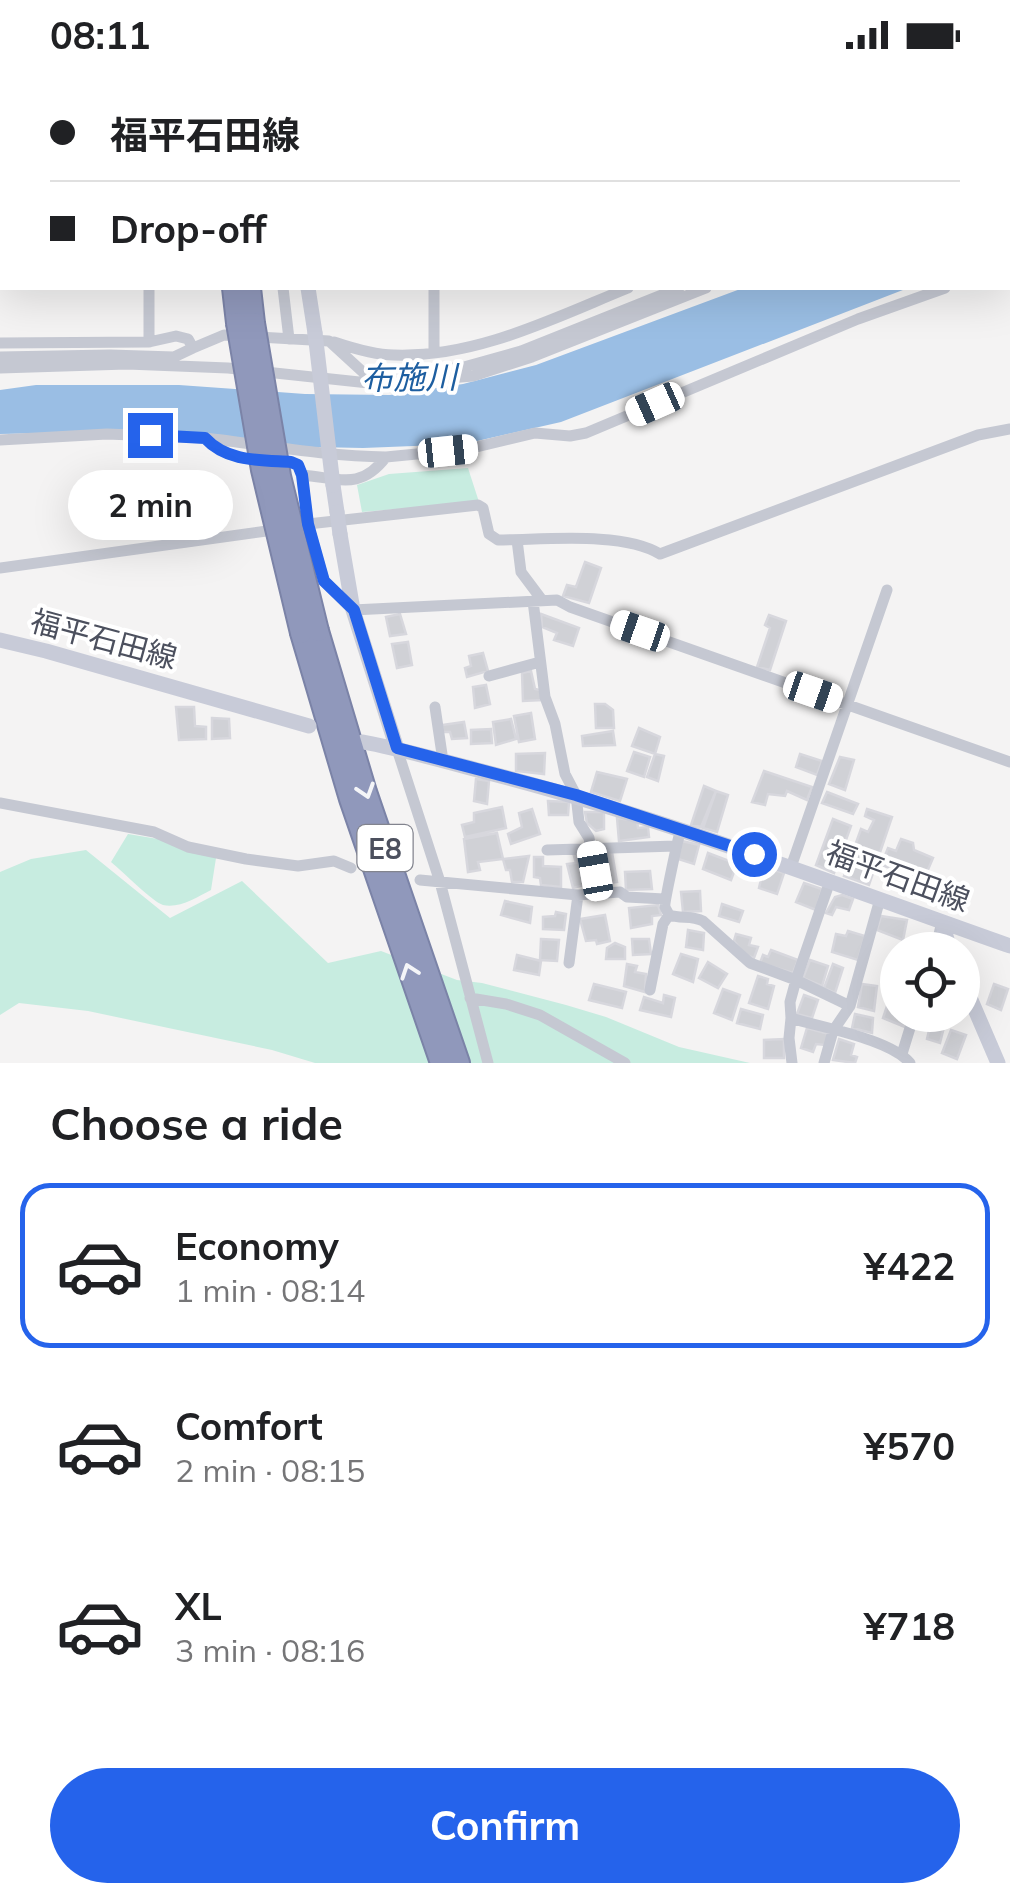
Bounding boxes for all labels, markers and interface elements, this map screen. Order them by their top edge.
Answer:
text: 08:11 [50,11,151,59]
text: 福平石田線 [110,111,300,159]
text: Drop-off [110,205,267,253]
water label: 布施川 [361,356,460,398]
car [621,378,689,430]
route end [128,413,173,458]
car [417,433,479,469]
callout: 2 min [68,470,232,540]
text: 2 min [108,485,193,525]
street label: 福平石田線 [27,601,181,677]
car [607,607,673,655]
car [780,668,846,716]
one-way arrow [355,782,375,799]
road number: E8 [358,825,412,871]
route start [732,832,777,877]
street label: 福平石田線 [821,832,975,920]
car [575,839,615,903]
map controls [880,932,980,1032]
button: locate [880,932,980,1032]
one-way arrow [400,963,420,980]
text: Choose a ride [50,1095,343,1151]
icon: car [55,1221,145,1311]
text: Economy [175,1222,339,1270]
text: ¥422 [864,1242,955,1290]
text: 1 min · 08:14 [175,1270,365,1310]
icon: car [55,1401,145,1491]
text: Comfort [175,1402,323,1450]
text: ¥570 [864,1422,955,1470]
text: 2 min · 08:15 [175,1450,365,1490]
icon: car [55,1581,145,1671]
text: XL [175,1582,222,1630]
text: ¥718 [864,1602,955,1650]
text: 3 min · 08:16 [175,1630,365,1670]
button: Confirm [50,1768,960,1883]

